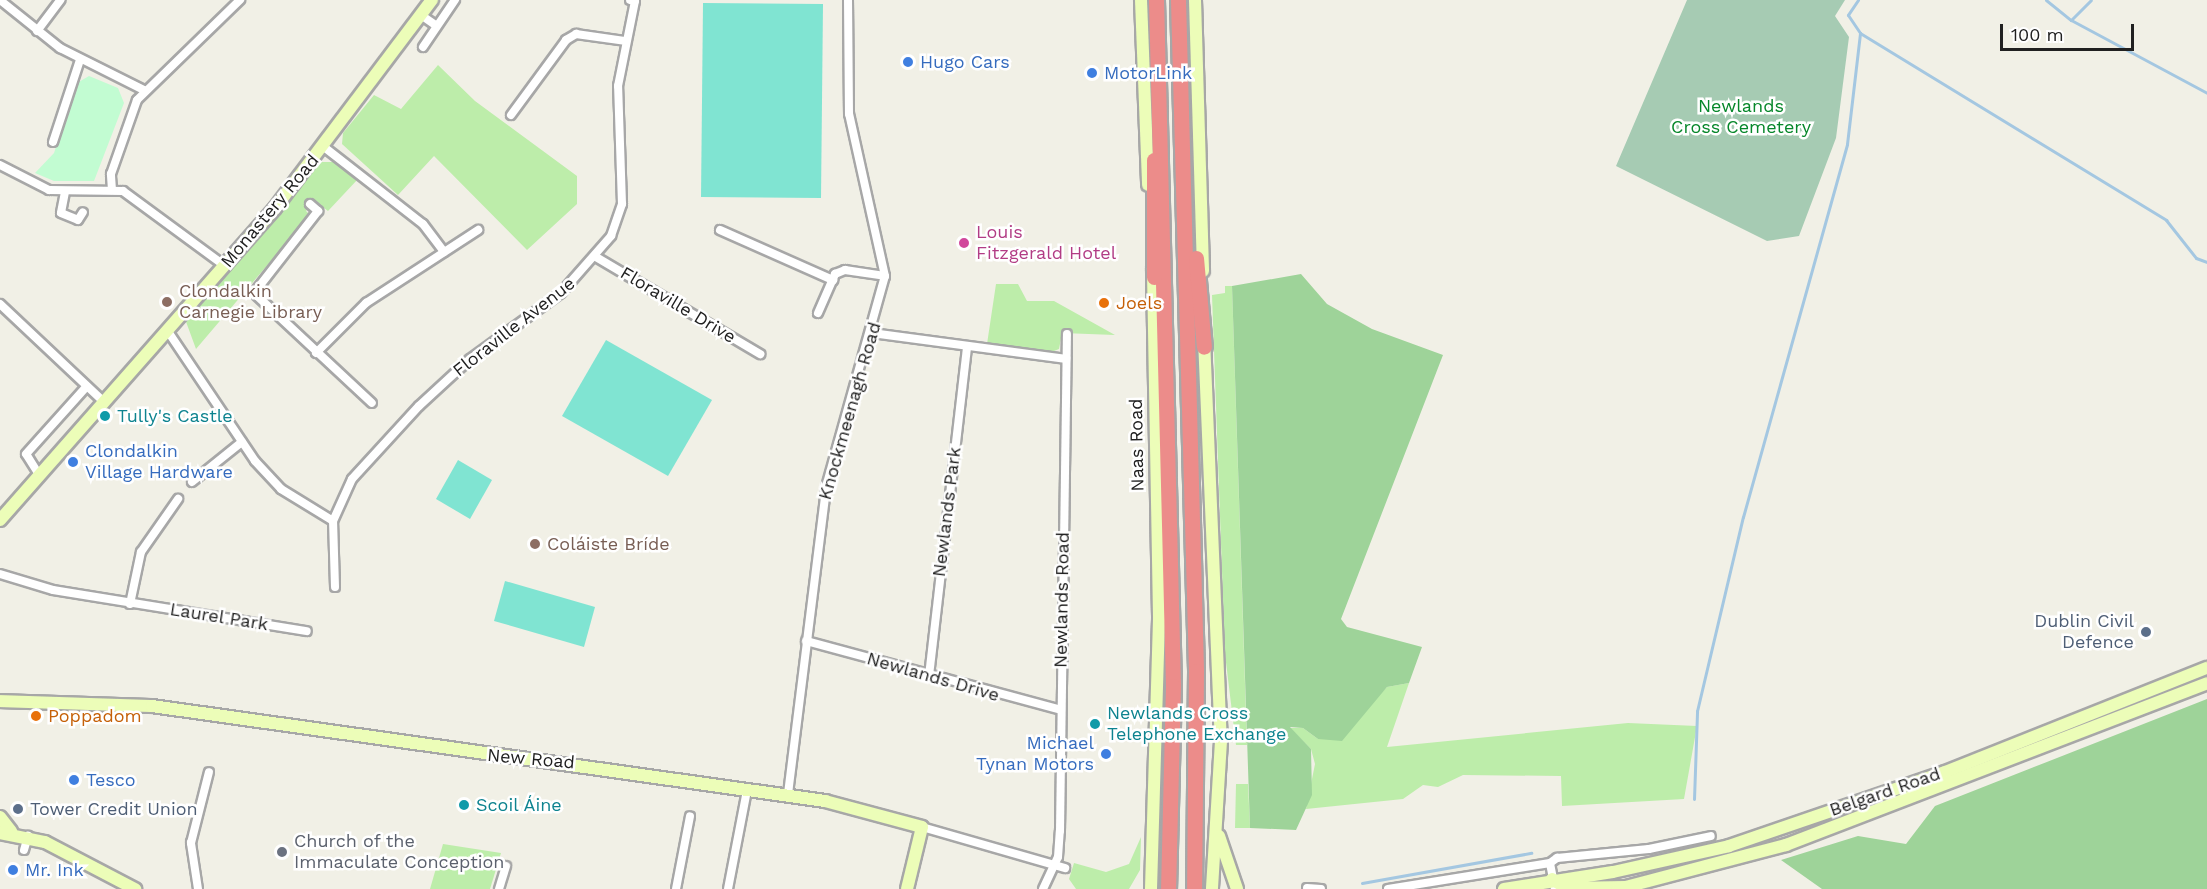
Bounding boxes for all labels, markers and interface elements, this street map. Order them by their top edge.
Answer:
scale bar [2003,12,2136,50]
text: 100 m [2011,24,2064,45]
place label: Hugo Cars [920,51,1010,73]
marker: Hugo Cars [901,55,915,69]
place label: MotorLink [1104,62,1192,84]
marker: MotorLink [1085,66,1099,80]
park label: Newlands Cross Cemetery [1671,96,1811,138]
street label: Monastery Road [216,150,324,272]
place label: Louis Fitzgerald Hotel [976,222,1116,264]
marker: Louis Fitzgerald Hotel [957,236,971,250]
street label: Floraville Drive [616,262,740,348]
street label: Floraville Avenue [448,272,580,382]
place label: Clondalkin Carnegie Library [179,281,322,324]
place label: Joels [1116,292,1162,314]
marker: Clondalkin Carnegie Library [160,295,174,309]
marker: Joels [1097,296,1111,310]
street label: Knockmeenagh Road [814,320,886,502]
street label: Naas Road [1125,398,1149,492]
place label: Tully's Castle [117,405,233,427]
marker: Tully's Castle [98,409,112,423]
place label: Clondalkin Village Hardware [85,441,233,484]
street label: Newlands Park [928,446,966,578]
marker: Clondalkin Village Hardware [66,455,80,469]
street label: Newlands Road [1050,532,1074,668]
place label: Coláiste Bríde [547,533,670,555]
marker: Coláiste Bríde [528,537,542,551]
street label: Laurel Park [168,599,270,635]
place label: Dublin Civil Defence [2034,611,2134,654]
marker: Dublin Civil Defence [2139,625,2153,639]
street label: Newlands Drive [864,648,1002,706]
place label: Newlands Cross Telephone Exchange [1107,703,1286,746]
place label: Poppadom [48,705,142,727]
marker: Poppadom [29,709,43,723]
marker: Newlands Cross Telephone Exchange [1088,717,1102,731]
place label: Michael Tynan Motors [976,733,1094,776]
street label: New Road [486,744,576,774]
marker: Michael Tynan Motors [1099,747,1113,761]
street label: Belgard Road [1827,763,1943,821]
place label: Tesco [86,769,136,791]
marker: Tesco [67,773,81,787]
place label: Scoil Áine [476,794,563,816]
place label: Tower Credit Union [30,798,198,820]
marker: Scoil Áine [457,798,471,812]
marker: Tower Credit Union [11,802,25,816]
place label: Church of the Immaculate Conception [294,831,504,874]
marker: Church of the Immaculate Conception [275,845,289,859]
place label: Mr. Ink [25,859,84,881]
marker: Mr. Ink [6,863,20,877]

